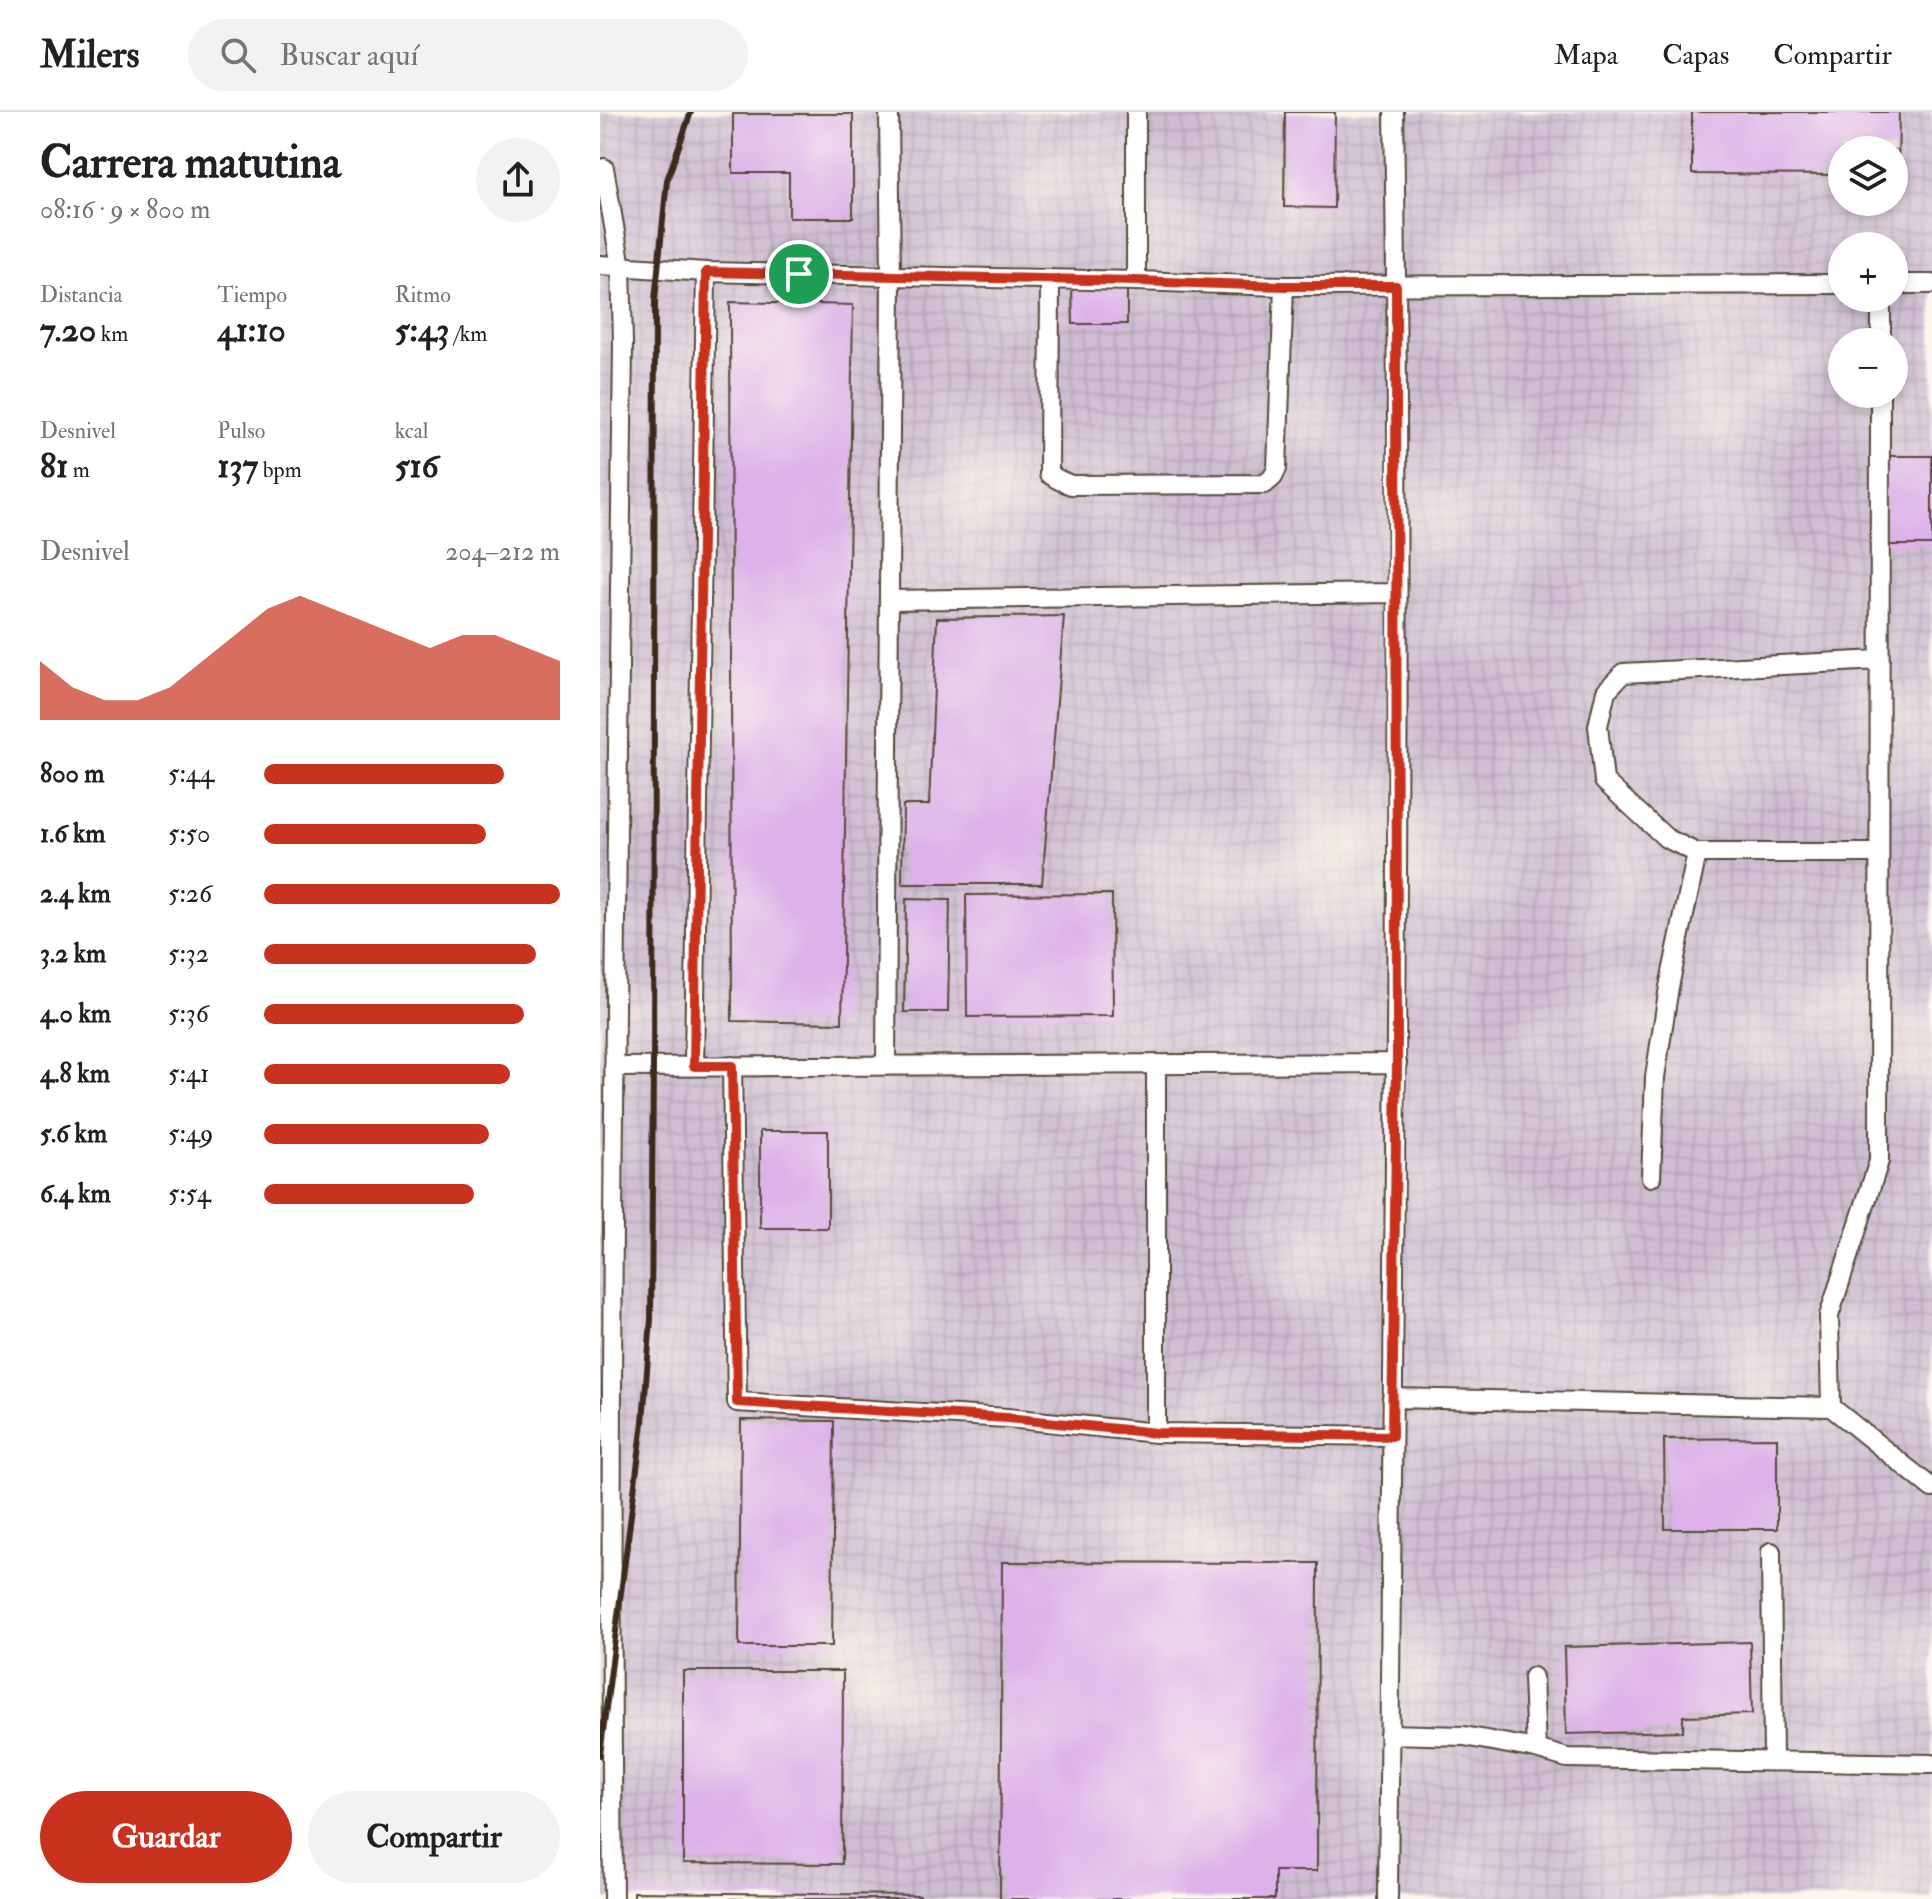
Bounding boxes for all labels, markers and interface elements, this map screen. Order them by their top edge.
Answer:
search box [188,19,748,91]
text: Milers [40,31,140,79]
icon: search [216,33,260,77]
text: Buscar aquí [280,37,418,74]
text: Mapa [1554,38,1618,73]
text: Capas [1662,38,1729,73]
text: Compartir [1773,38,1892,73]
text: Carrera matutina [40,136,341,191]
map controls [1828,136,1908,408]
button: layers [1828,136,1908,216]
button: share [476,138,560,222]
text: 08:16 · 9 × 800 m [40,194,211,226]
button: + [1828,232,1908,312]
pin [765,240,833,308]
icon: arrive [777,252,821,296]
text: Distancia [40,281,123,309]
text: Tiempo [217,281,287,309]
text: Ritmo [395,281,451,309]
text: 7.20 [40,309,96,352]
text: 41:10 [217,309,286,352]
text: 5:43 [395,309,449,352]
text: km [96,320,128,348]
text: /km [449,320,487,348]
button: − [1828,328,1908,408]
text: Desnivel [40,417,116,445]
text: Pulso [217,417,265,445]
text: kcal [395,417,428,445]
text: 81 [40,445,68,488]
text: 137 [217,445,258,488]
text: 516 [395,445,439,488]
text: m [68,456,90,484]
text: bpm [258,456,302,484]
text: Desnivel [40,536,130,568]
text: 204–212 m [445,536,560,568]
text: 800 m [40,758,105,790]
text: 5:44 [168,758,214,790]
text: 1.6 km [40,818,105,850]
text: 5:50 [168,818,210,850]
text: 2.4 km [40,878,111,910]
text: 5:26 [168,878,212,910]
text: 3.2 km [40,938,106,970]
text: 5:32 [168,938,209,970]
text: 4.0 km [40,998,111,1030]
text: 5:36 [168,998,209,1030]
text: 4.8 km [40,1058,110,1090]
text: 5:41 [168,1058,209,1090]
text: 5.6 km [40,1118,107,1150]
text: 5:49 [168,1118,213,1150]
text: 6.4 km [40,1178,111,1210]
text: 5:54 [168,1178,211,1210]
button: Guardar [40,1791,292,1883]
button: Compartir [308,1791,560,1883]

